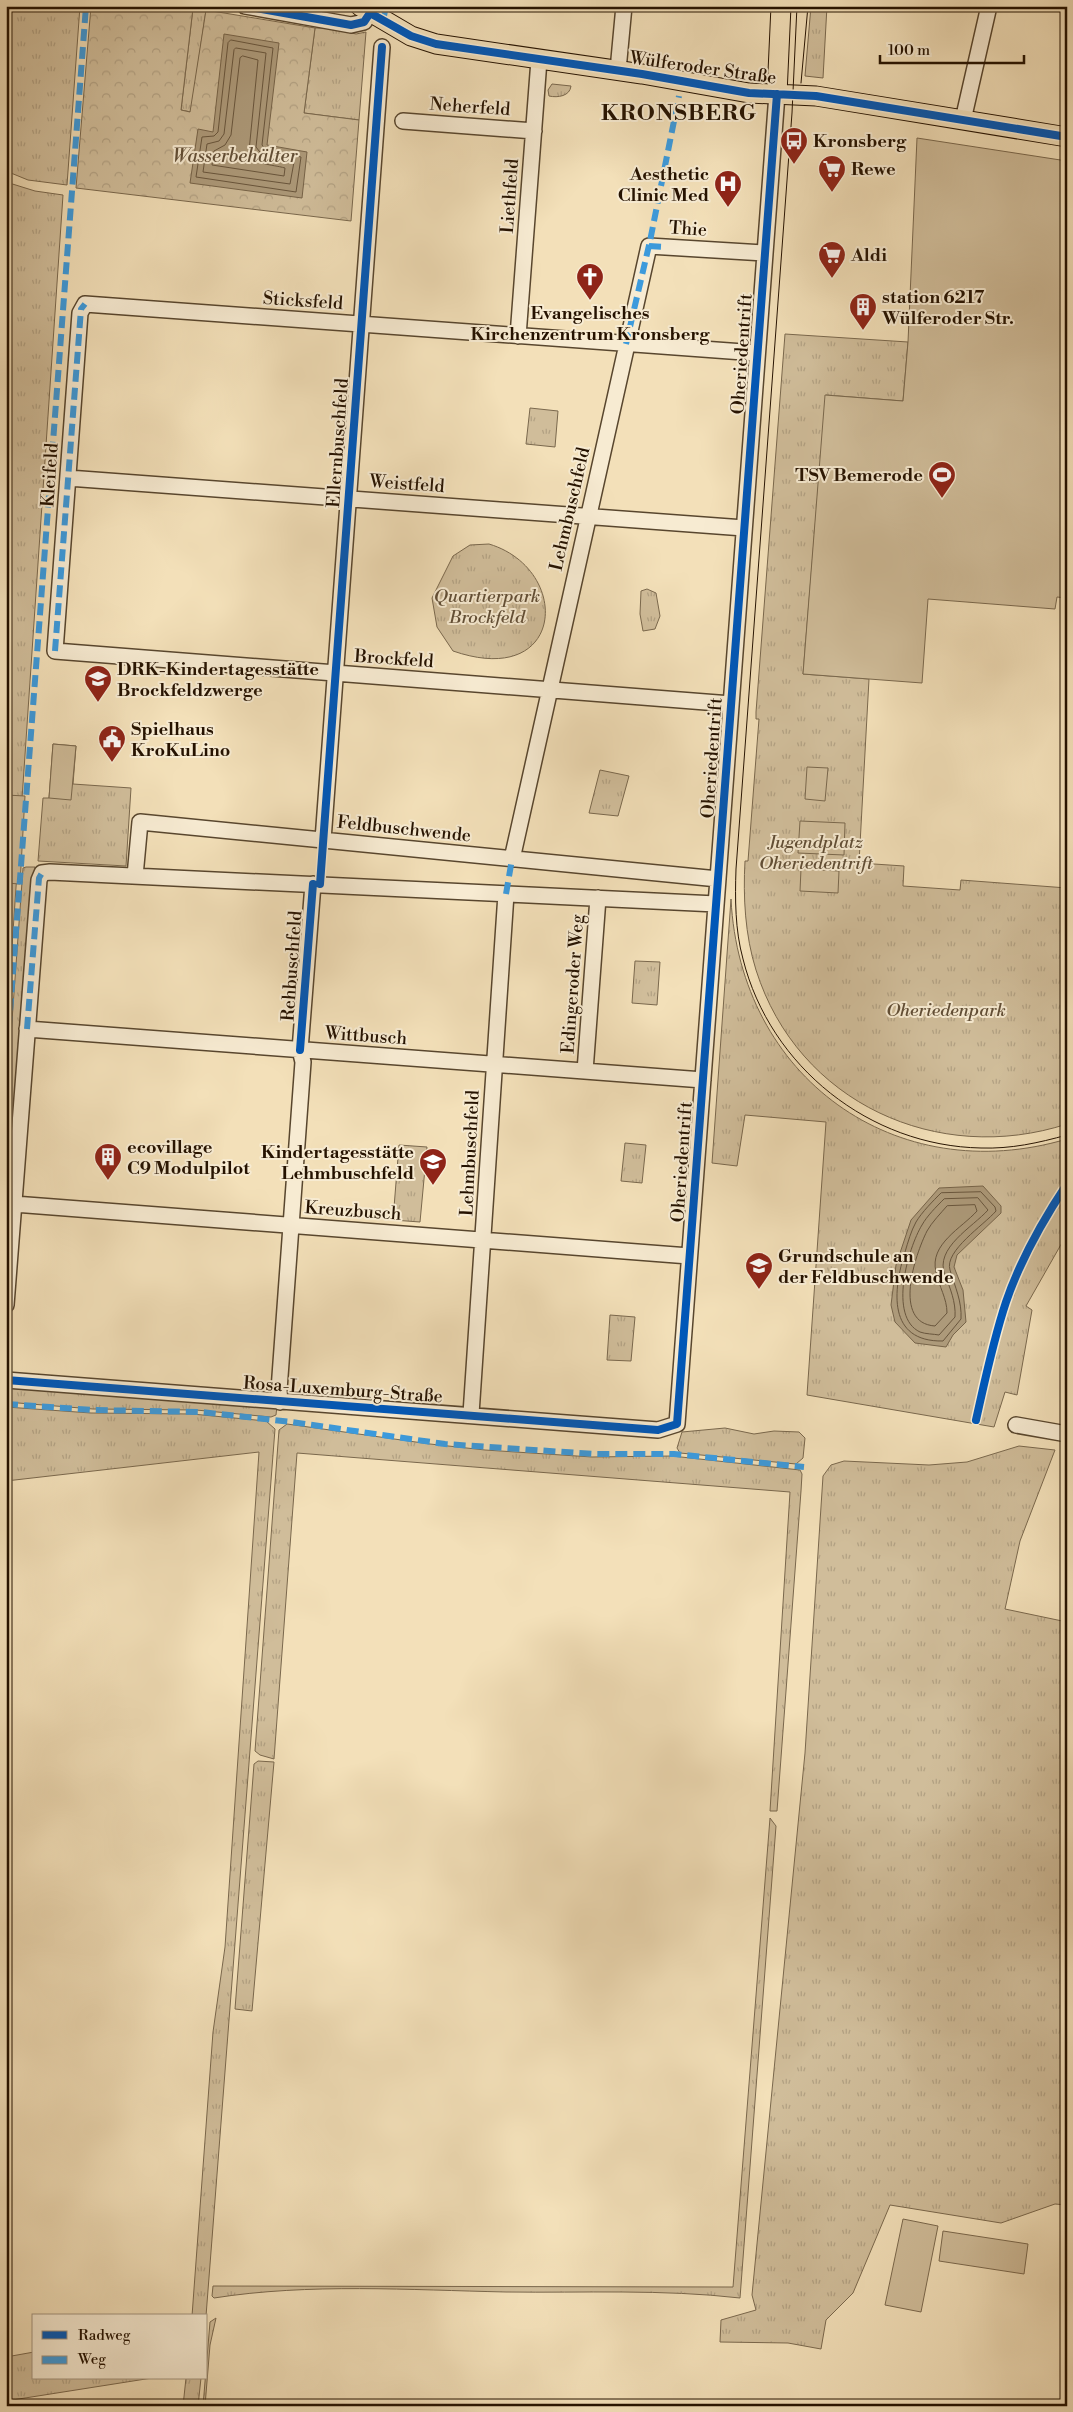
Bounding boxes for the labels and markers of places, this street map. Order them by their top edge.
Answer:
bus stop icon: Kronsberg [779,126,809,165]
place label: Kronsberg [813,130,907,153]
supermarket icon: Rewe [817,154,847,193]
place label: Rewe [851,158,896,181]
place label: Aesthetic Clinic Med [618,163,709,207]
hospital icon: Aesthetic Clinic Med [713,169,743,208]
supermarket icon: Aldi [817,240,847,279]
place label: Aldi [850,244,887,267]
church icon: Evangelisches Kirchenzentrum Kronsberg [575,262,605,301]
place label: station 6217 Wülferoder Str. [881,286,1014,330]
building icon: station 6217 Wülferoder Str. [848,292,878,331]
place label: Evangelisches Kirchenzentrum Kronsberg [471,302,710,346]
sports icon: TSV Bemerode [927,460,957,499]
place label: TSV Bemerode [795,464,923,487]
place label: DRK-Kindertagesstätte Brockfeldzwerge [117,658,319,702]
school or university icon: DRK-Kindertagesstätte Brockfeldzwerge [83,664,113,703]
place label: Spielhaus KroKuLino [131,718,230,762]
public building icon: Spielhaus KroKuLino [97,724,127,763]
place label: ecovillage C9 Modulpilot [127,1136,250,1180]
place label: Kindertagesstätte Lehmbuschfeld [261,1141,414,1185]
building icon: ecovillage C9 Modulpilot [93,1142,123,1181]
school or university icon: Kindertagesstätte Lehmbuschfeld [418,1147,448,1186]
place label: Grundschule an der Feldbuschwende [778,1245,954,1289]
school or university icon: Grundschule an der Feldbuschwende [744,1251,774,1290]

